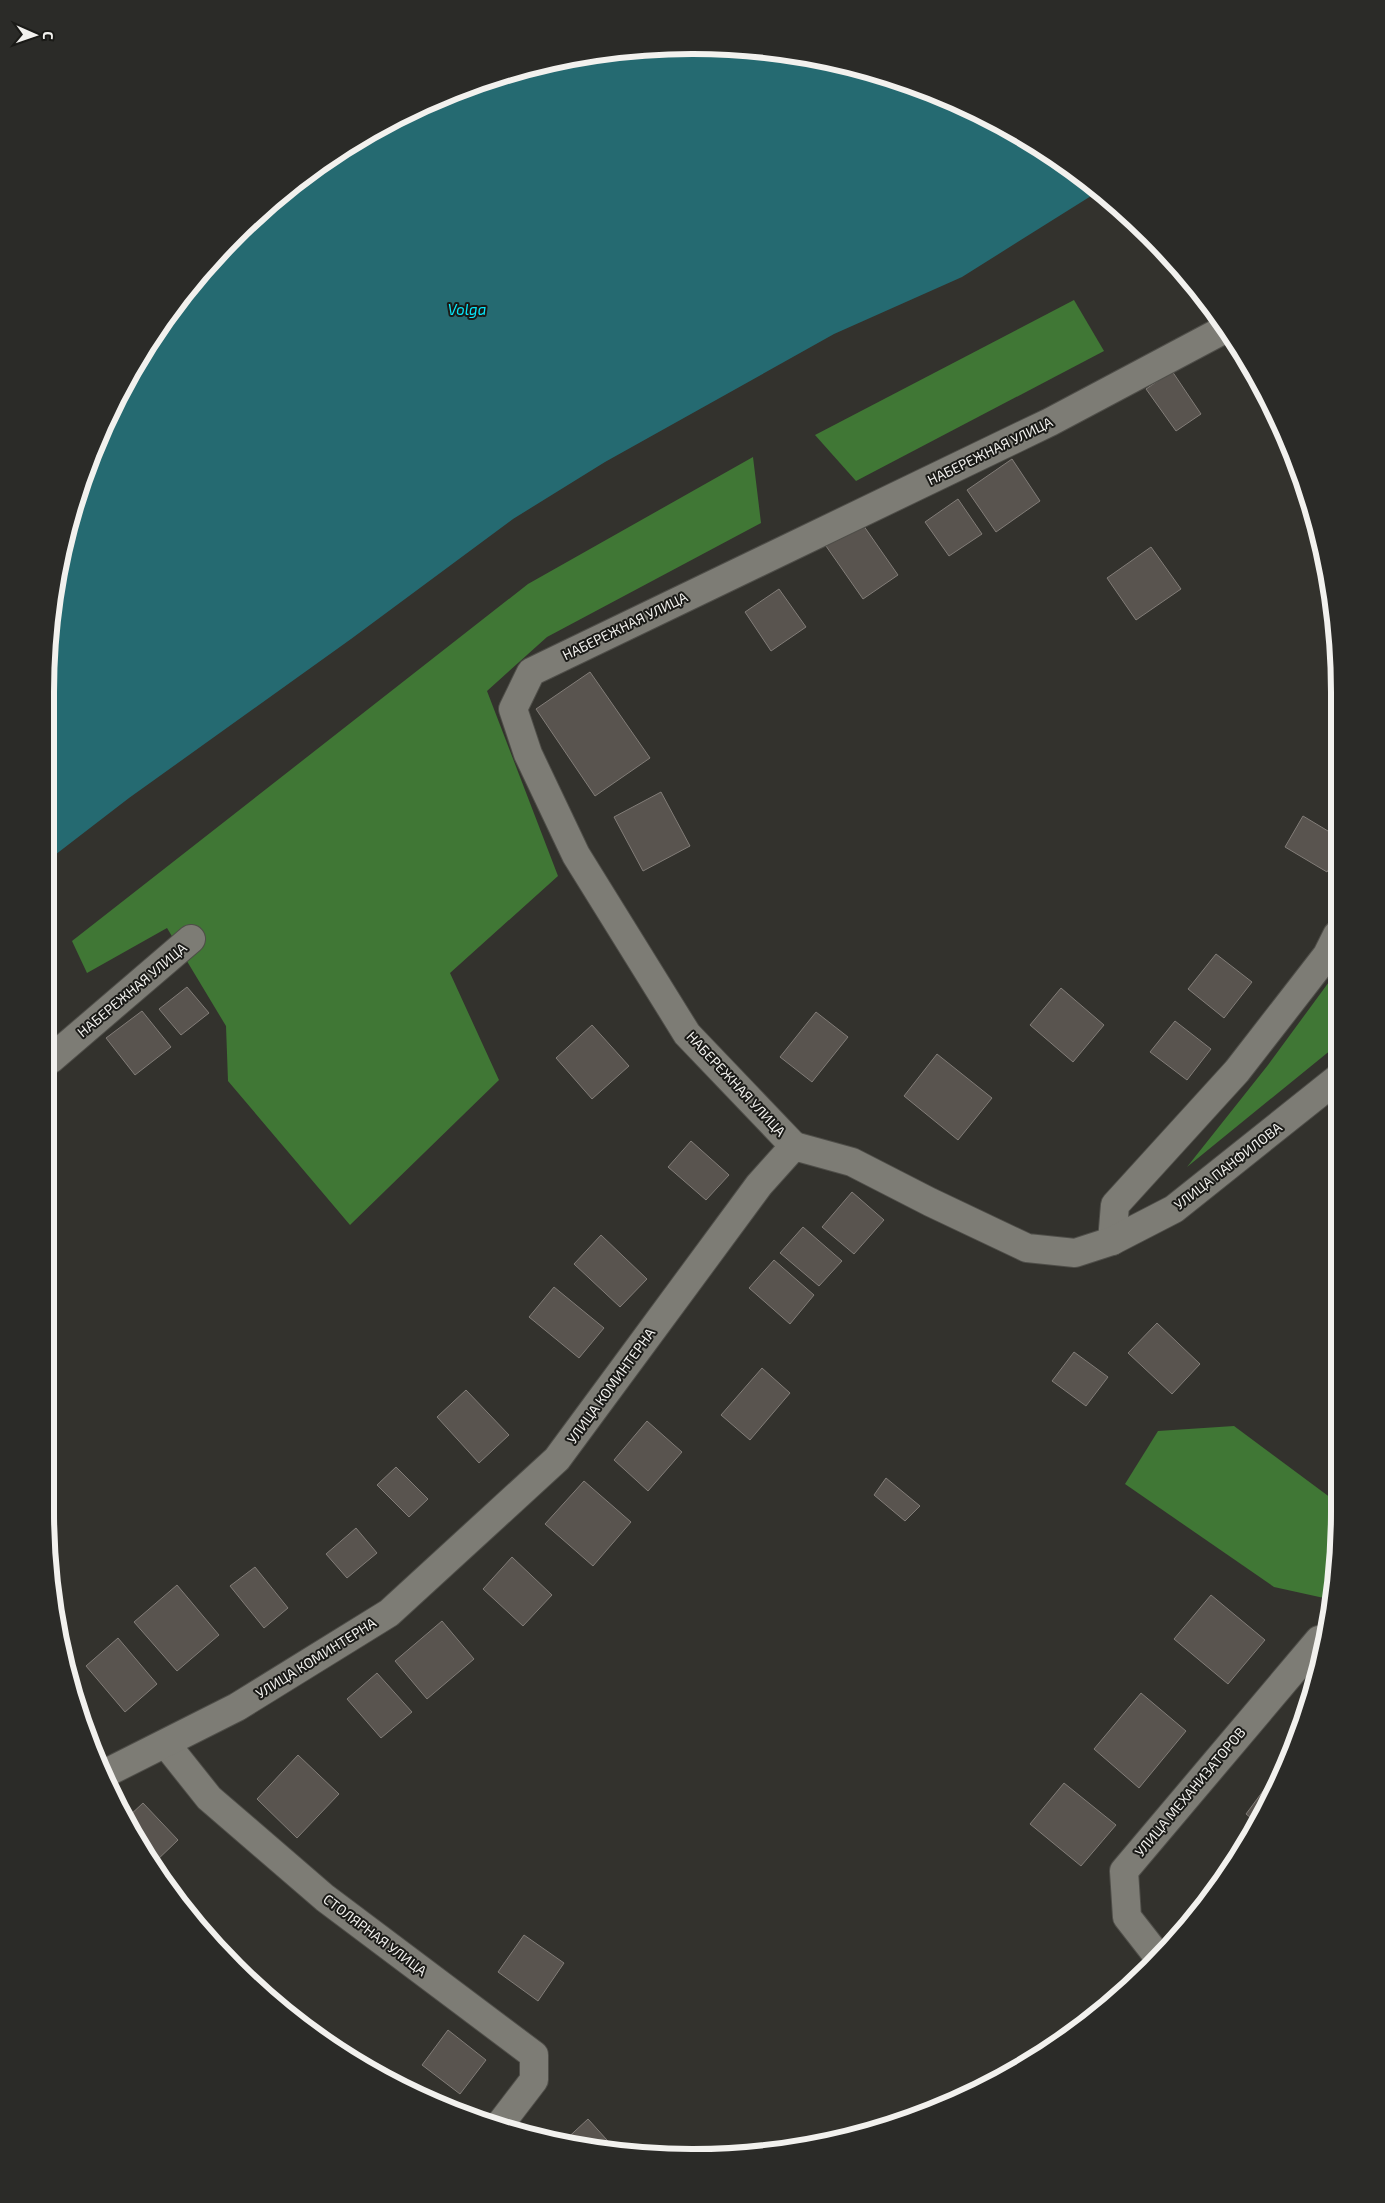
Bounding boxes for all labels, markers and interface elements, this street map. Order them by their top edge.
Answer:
north arrow [10,10,60,60]
text: С [40,31,57,40]
water label: Volga [448,300,486,318]
street label: НАБЕРЕЖНАЯ УЛИЦА [924,413,1055,488]
street label: НАБЕРЕЖНАЯ УЛИЦА [559,588,690,663]
street label: НАБЕРЕЖНАЯ УЛИЦА [74,939,190,1040]
street label: НАБЕРЕЖНАЯ УЛИЦА [683,1028,790,1140]
street label: УЛИЦА ПАНФИЛОВА [1170,1118,1285,1213]
street label: УЛИЦА КОМИНТЕРНА [563,1324,658,1447]
street label: УЛИЦА КОМИНТЕРНА [252,1613,379,1702]
street label: УЛИЦА МЕХАНИЗАТОРОВ [1131,1724,1249,1860]
street label: СТОЛЯРНАЯ УЛИЦА [320,1890,431,1979]

